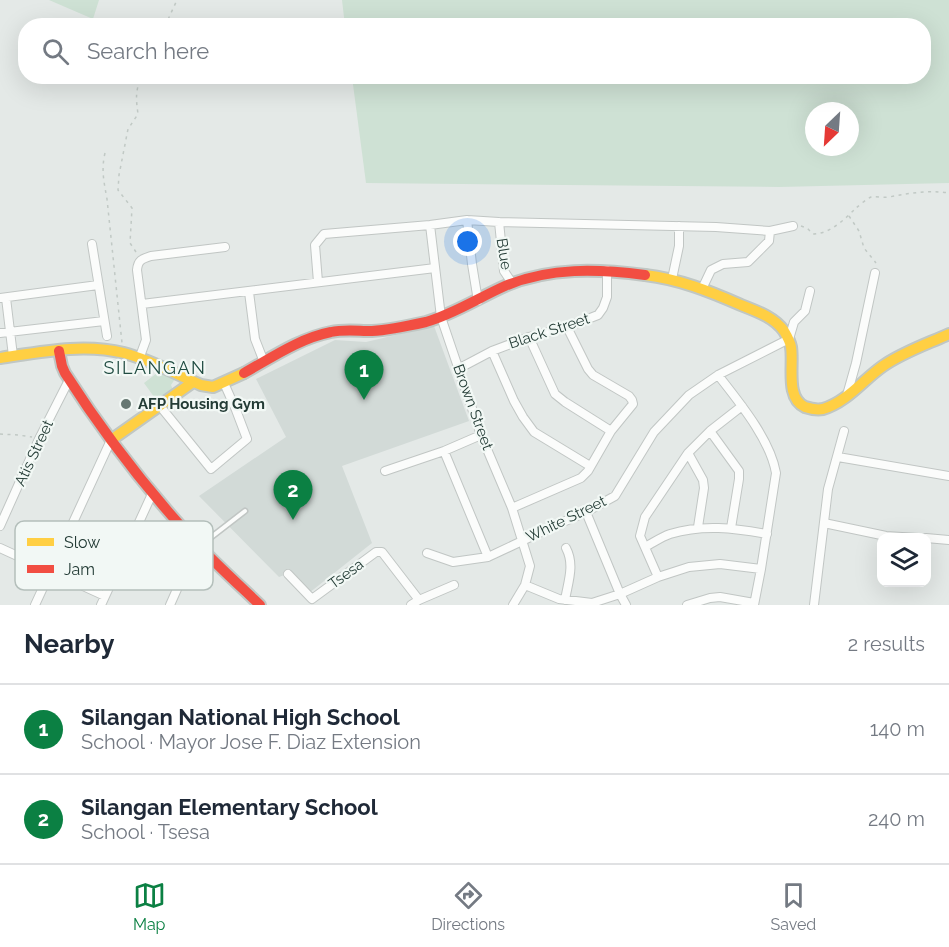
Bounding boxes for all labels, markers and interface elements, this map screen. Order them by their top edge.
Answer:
search box [18,18,931,84]
icon: search [39,35,72,68]
text: Search here [87,38,209,64]
north arrow [805,102,859,156]
your location [453,227,482,256]
street label: Blue [493,237,515,271]
street label: Black Street [506,309,592,353]
pin: 1 [344,350,384,400]
district label: SILANGAN [104,357,206,378]
street label: Brown Street [449,362,497,452]
place label: AFP Housing Gym [138,395,265,413]
marker: AFP Housing Gym [119,397,133,411]
street label: Atis Street [11,417,57,489]
pin: 2 [274,470,312,520]
street label: White Street [523,492,609,546]
legend [15,521,213,590]
text: Slow [64,533,100,552]
map controls [877,533,931,587]
button: layers [877,533,931,587]
street label: Tsesa [325,555,367,593]
text: Jam [64,560,95,579]
text: Nearby [24,629,114,659]
text: 2 results [848,632,925,656]
text: Silangan National High School [81,704,400,730]
text: 1 [39,717,48,741]
text: 140 m [870,717,925,741]
text: School · Mayor Jose F. Diaz Extension [81,730,421,754]
text: Silangan Elementary School [81,794,378,820]
text: 2 [38,807,49,831]
text: 240 m [868,807,925,831]
text: School · Tsesa [81,820,210,844]
tab: Map [133,879,166,934]
tab: Directions [431,879,505,934]
tab: Saved [770,879,816,934]

